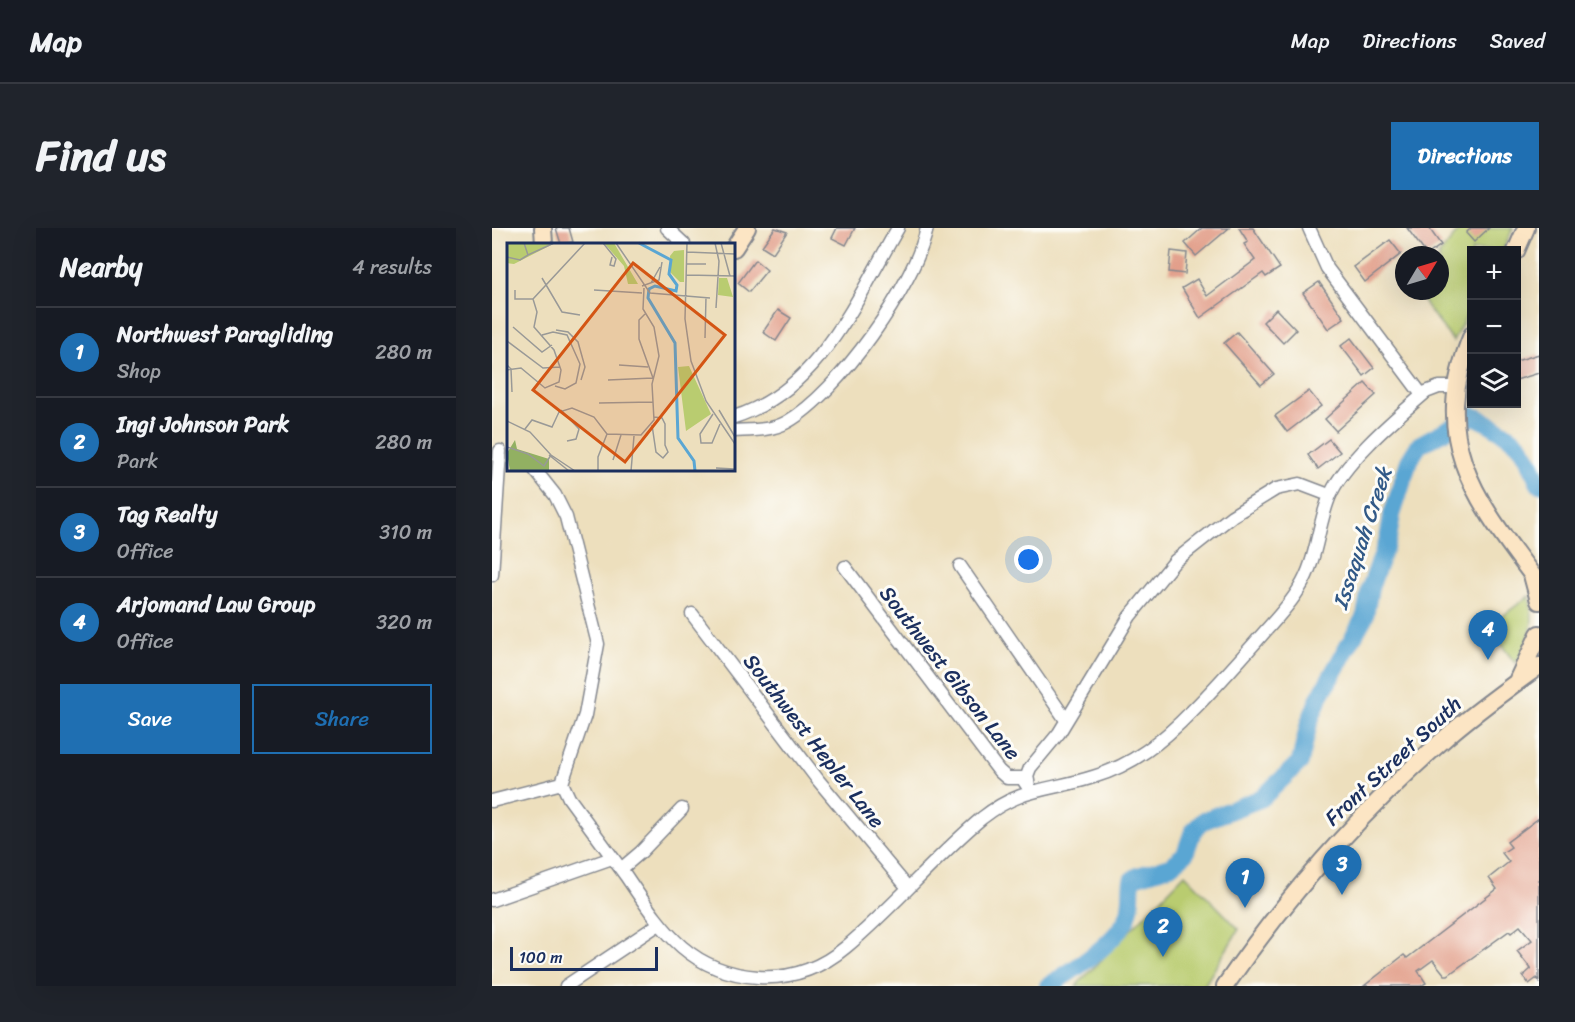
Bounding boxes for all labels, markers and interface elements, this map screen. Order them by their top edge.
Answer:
text: Map [30,17,82,66]
text: Map [1291,22,1329,60]
text: Directions [1362,22,1457,60]
text: Saved [1490,22,1545,60]
text: Find us [36,119,166,193]
button: Directions [1391,122,1539,190]
inset map [507,243,735,471]
text: Nearby [60,244,142,290]
north arrow [1395,246,1449,300]
map controls [1467,246,1521,408]
button: + [1467,246,1521,300]
text: 4 results [352,250,432,285]
button: − [1467,300,1521,354]
text: Northwest Paragliding [117,315,333,354]
text: 1 [75,335,84,370]
text: 280 m [375,335,432,370]
text: Shop [117,354,161,389]
button: layers [1467,354,1521,408]
text: Ingi Johnson Park [117,405,289,444]
text: 2 [74,425,85,460]
text: 280 m [375,425,432,460]
text: Park [117,444,158,479]
water label: Issaquah Creek [1320,460,1404,615]
text: Tag Realty [117,495,217,534]
text: 3 [74,515,85,550]
text: 310 m [379,515,432,550]
text: Office [117,534,173,569]
your location [1014,545,1043,574]
street label: Southwest Gibson Lane [869,577,1031,769]
text: Arjomand Law Group [117,585,315,624]
text: 4 [73,605,86,640]
text: 320 m [376,605,432,640]
pin: 4 [1468,610,1508,660]
text: Office [117,624,173,659]
street label: Southwest Hepler Lane [733,645,895,837]
button: Save [60,684,240,754]
button: Share [252,684,432,754]
street label: Front Street South [1315,687,1471,835]
pin: 3 [1322,846,1362,895]
pin: 1 [1226,858,1264,908]
pin: 2 [1144,908,1182,957]
text: 100 m [519,943,563,972]
scale bar [510,944,658,972]

